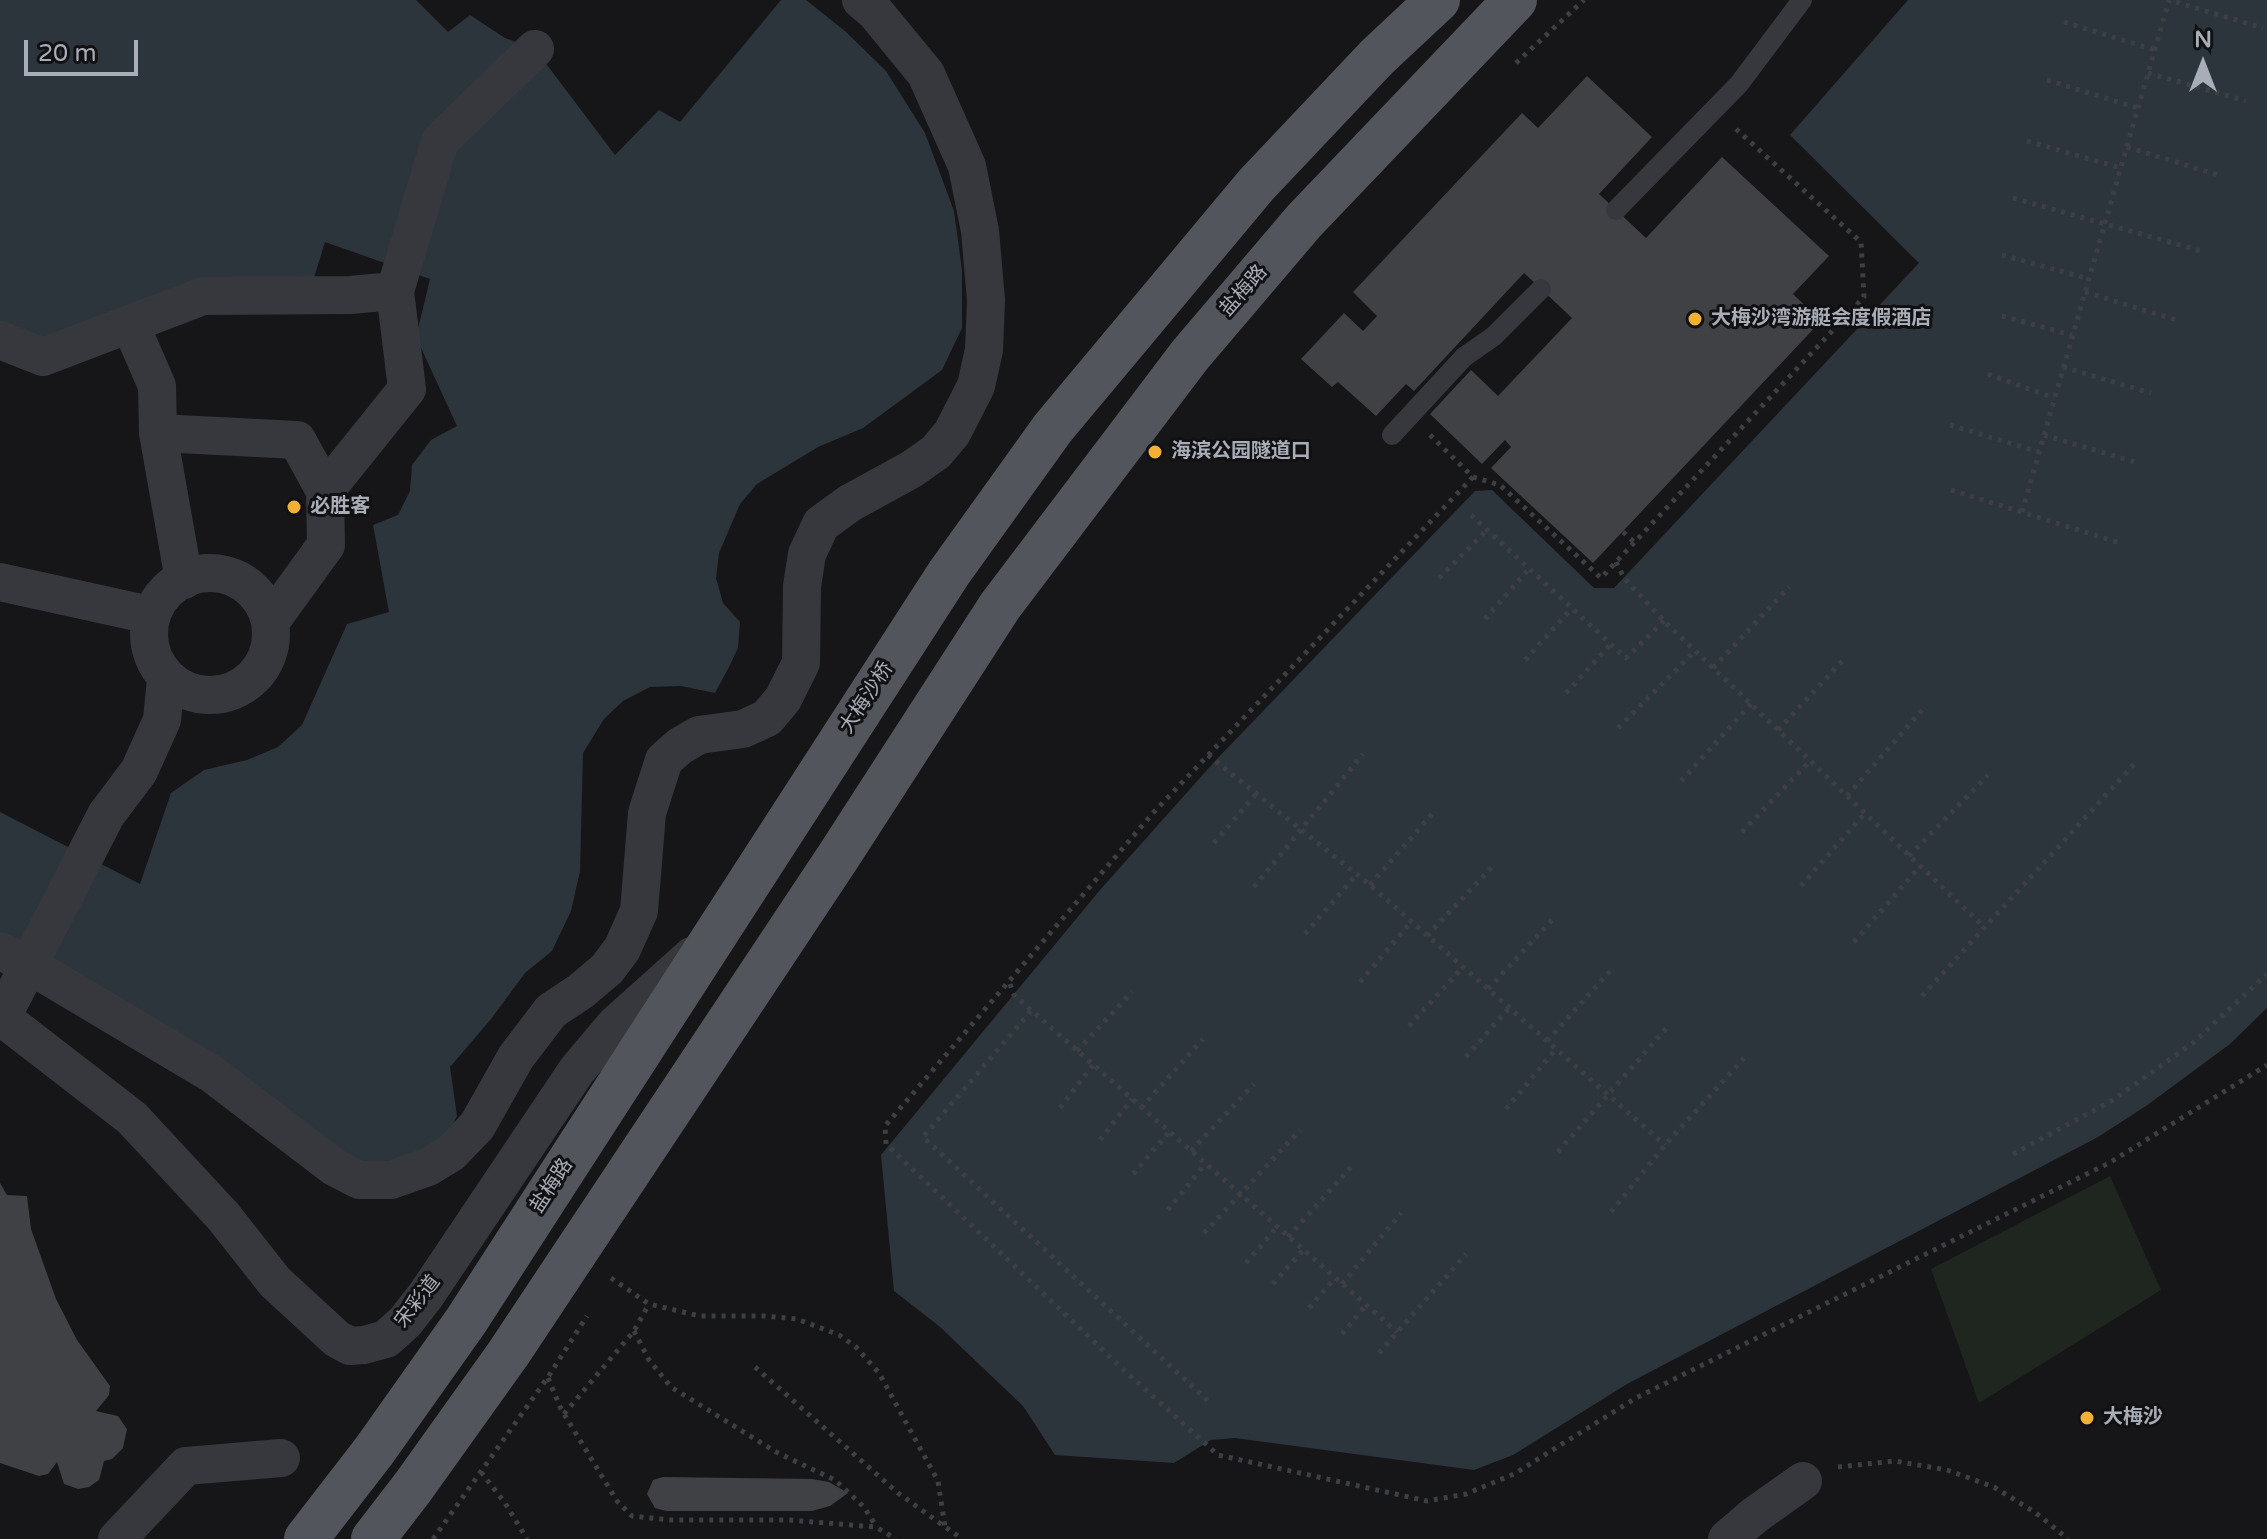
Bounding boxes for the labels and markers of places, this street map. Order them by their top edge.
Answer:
place label: 大梅沙湾游艇会度假酒店 [1711,307,1931,331]
marker: 大梅沙湾游艇会度假酒店 [1686,310,1704,328]
place label: 海滨公园隧道口 [1171,440,1311,464]
marker: 海滨公园隧道口 [1146,443,1164,461]
place label: 必胜客 [310,495,370,519]
marker: 必胜客 [285,498,303,516]
place label: 大梅沙 [2103,1406,2163,1430]
marker: 大梅沙 [2078,1409,2096,1427]

